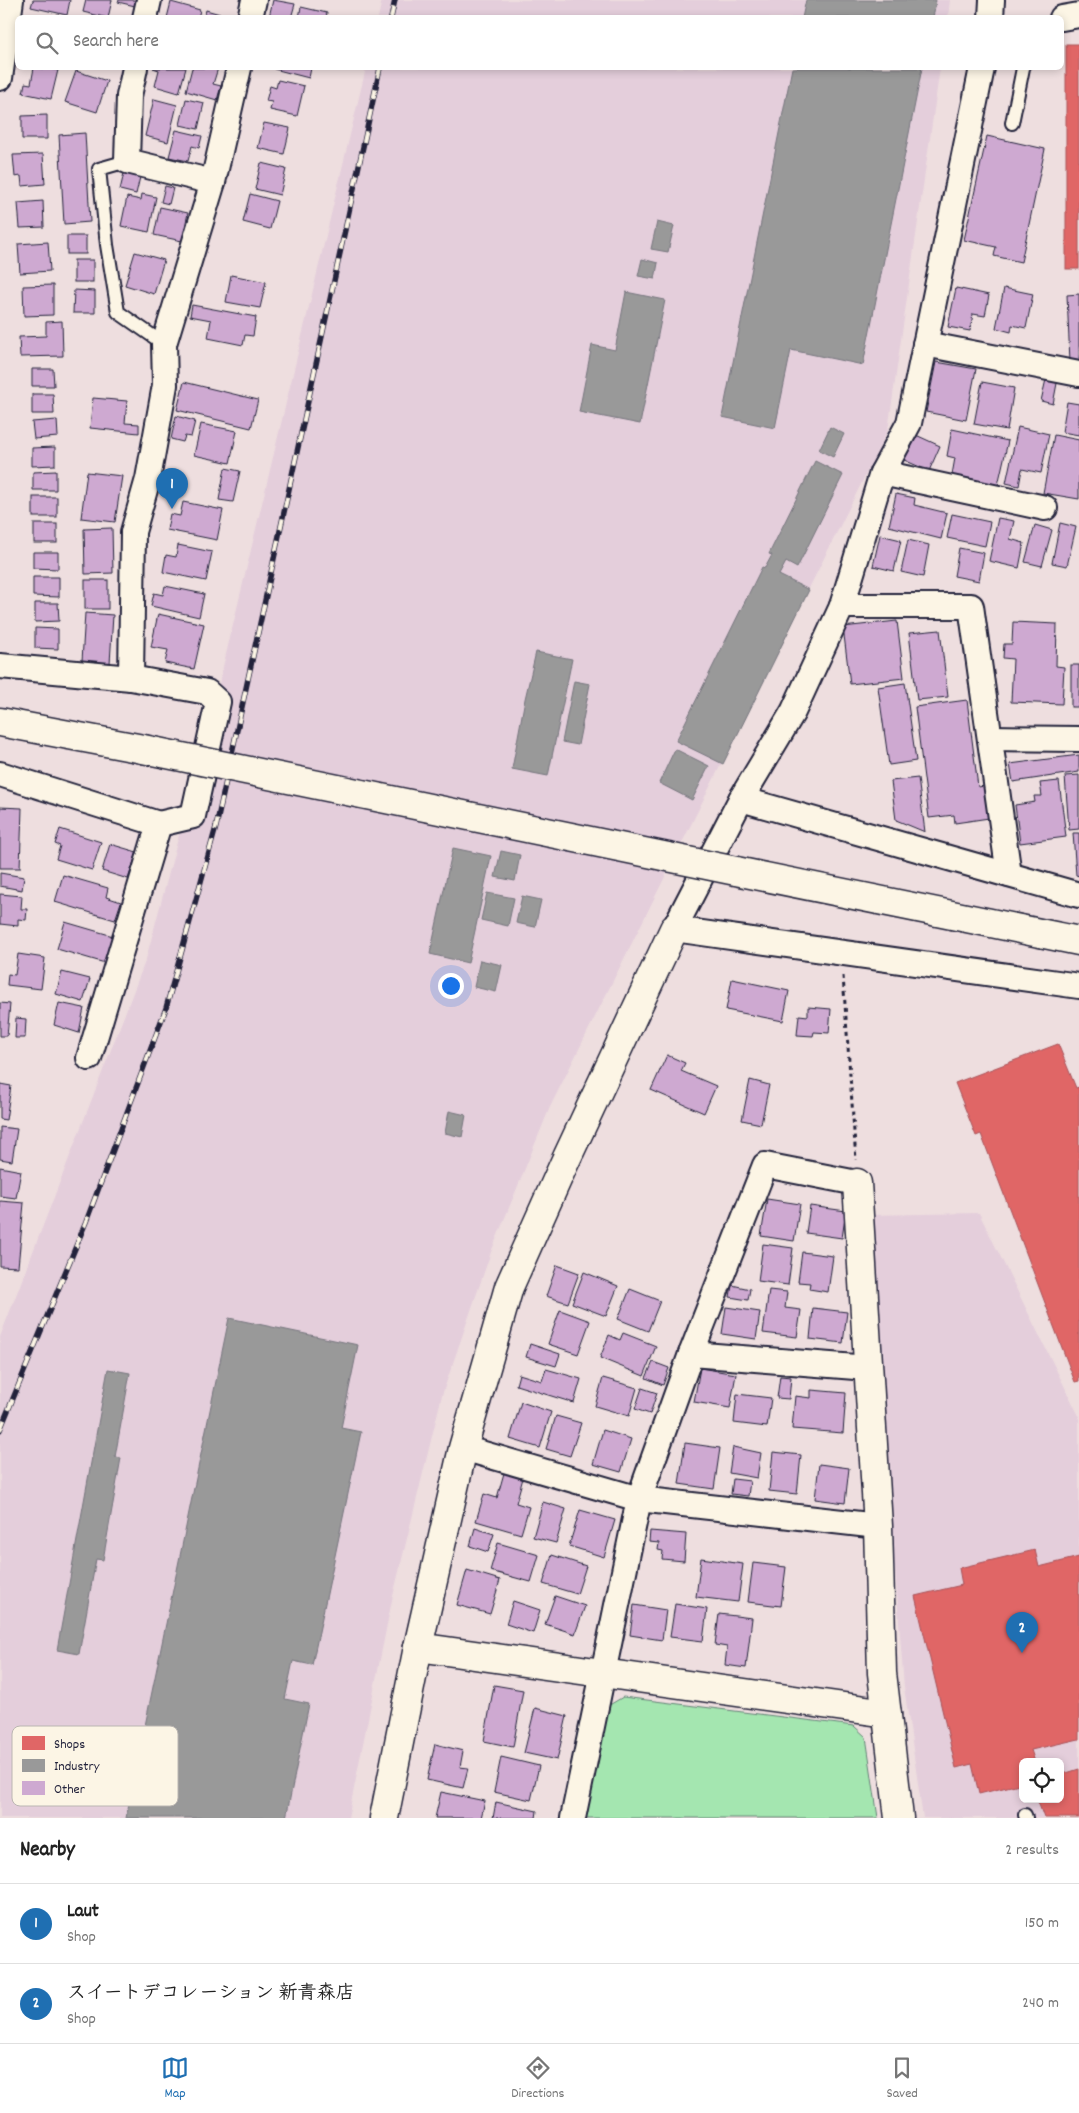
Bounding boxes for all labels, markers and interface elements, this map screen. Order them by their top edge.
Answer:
search box [15,15,1064,70]
icon: search [33,29,61,57]
text: Search here [73,29,159,56]
pin: 1 [156,468,188,509]
your location [438,973,464,999]
pin: 2 [1006,1612,1038,1653]
legend [12,1726,178,1806]
text: Shops [54,1735,85,1755]
text: Industry [54,1757,100,1777]
map controls [1019,1758,1064,1803]
button: locate [1019,1758,1064,1803]
text: Other [54,1780,86,1800]
text: Nearby [20,1836,75,1866]
text: 2 results [1005,1839,1059,1862]
text: Laut [67,1899,99,1926]
text: 1 [34,1912,38,1935]
text: 150 m [1025,1912,1059,1935]
text: Shop [67,1926,96,1949]
text: スイートデコレーション 新青森店 [67,1981,354,2008]
text: 2 [33,1992,40,2015]
text: 240 m [1022,1992,1059,2015]
text: Shop [67,2008,96,2031]
tab: Map [161,2054,189,2104]
tab: Directions [511,2054,564,2104]
tab: Saved [887,2054,918,2104]

